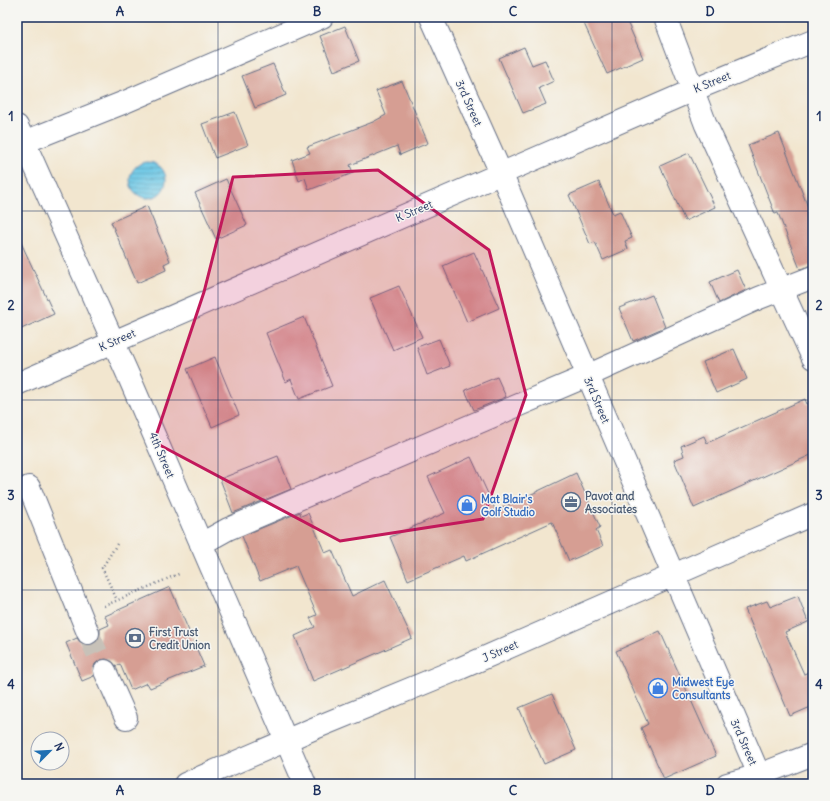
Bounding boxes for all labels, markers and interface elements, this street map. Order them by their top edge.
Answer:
text: A [116,3,125,20]
text: B [313,3,322,20]
text: C [509,3,518,20]
text: D [705,3,715,20]
street label: K Street [691,68,733,96]
street label: 3rd Street [453,78,485,129]
text: 1 [8,108,14,125]
text: 1 [816,108,822,125]
street label: K Street [393,197,435,225]
text: 2 [7,297,15,314]
text: 2 [815,297,823,314]
street label: K Street [96,326,138,354]
street label: 3rd Street [581,375,613,426]
street label: 4th Street [146,430,178,480]
text: 3 [7,487,15,504]
text: 3 [815,487,823,504]
place label: Pavot and Associates [585,489,637,516]
office icon: Pavot and Associates [560,491,582,513]
place label: Mat Blair's Golf Studio [481,492,535,519]
shop icon: Mat Blair's Golf Studio [456,494,478,516]
place label: First Trust Credit Union [149,625,211,652]
bank icon: First Trust Credit Union [124,627,146,649]
street label: J Street [480,637,520,665]
place label: Midwest Eye Consultants [672,675,734,702]
text: 4 [7,676,15,693]
text: 4 [815,676,823,693]
shop icon: Midwest Eye Consultants [647,677,669,699]
street label: 3rd Street [728,717,760,768]
north arrow [30,731,70,771]
text: N [51,741,67,753]
text: A [116,782,125,799]
text: B [313,782,322,799]
text: C [509,782,518,799]
text: D [705,782,715,799]

